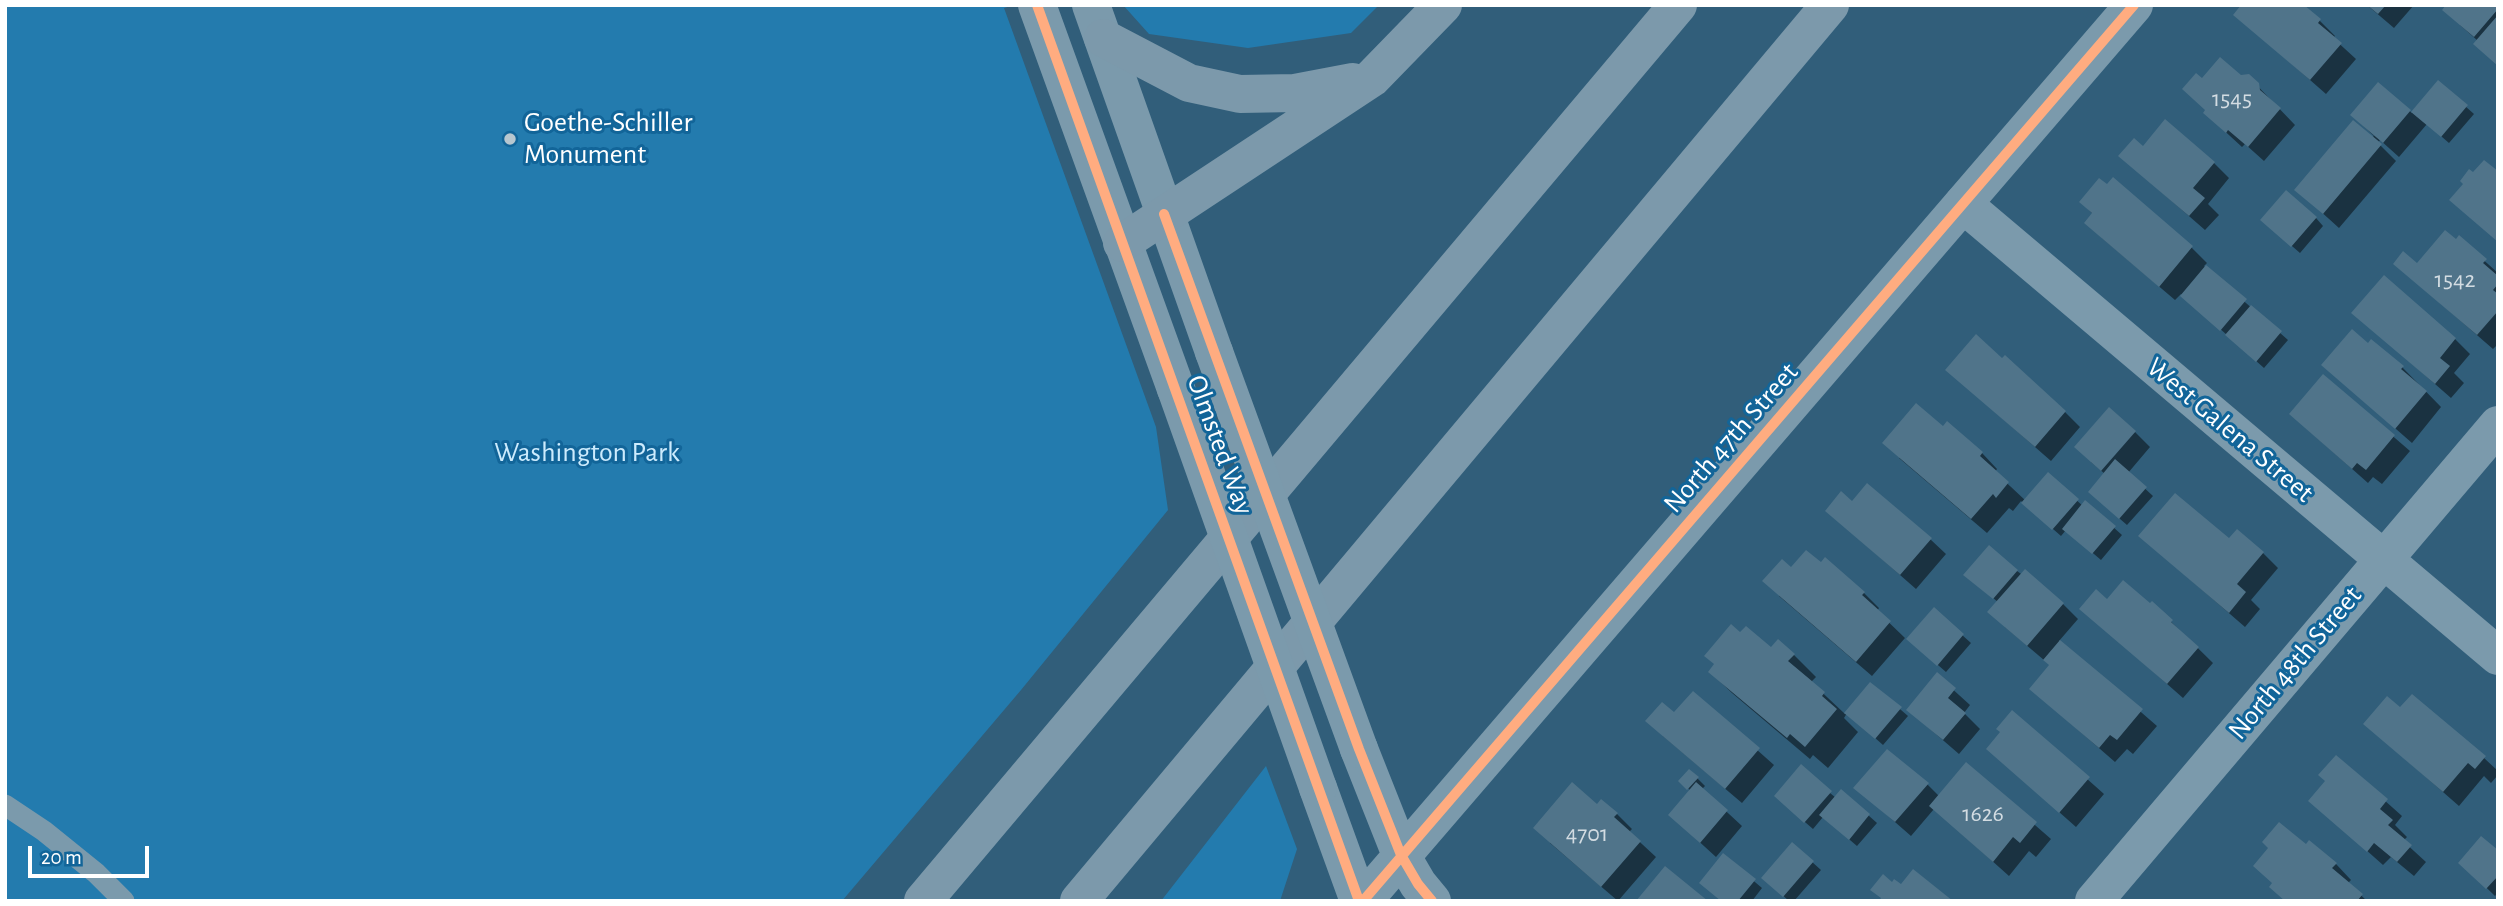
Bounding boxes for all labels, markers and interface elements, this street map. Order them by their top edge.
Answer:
house number: 1545 [2212,85,2252,113]
place label: Goethe-Schiller Monument [524,106,692,172]
marker: Goethe-Schiller Monument [502,131,518,147]
house number: 1542 [2435,266,2475,294]
street label: West Galena Street [2140,350,2320,510]
street label: North 47th Street [1657,356,1805,520]
street label: Olmsted Way [1179,371,1261,519]
park label: Washington Park [494,436,680,470]
street label: North 48th Street [2221,579,2369,747]
house number: 1626 [1962,800,2004,828]
house number: 4701 [1566,820,1608,848]
scale bar [32,832,152,876]
text: 20 m [41,847,82,868]

